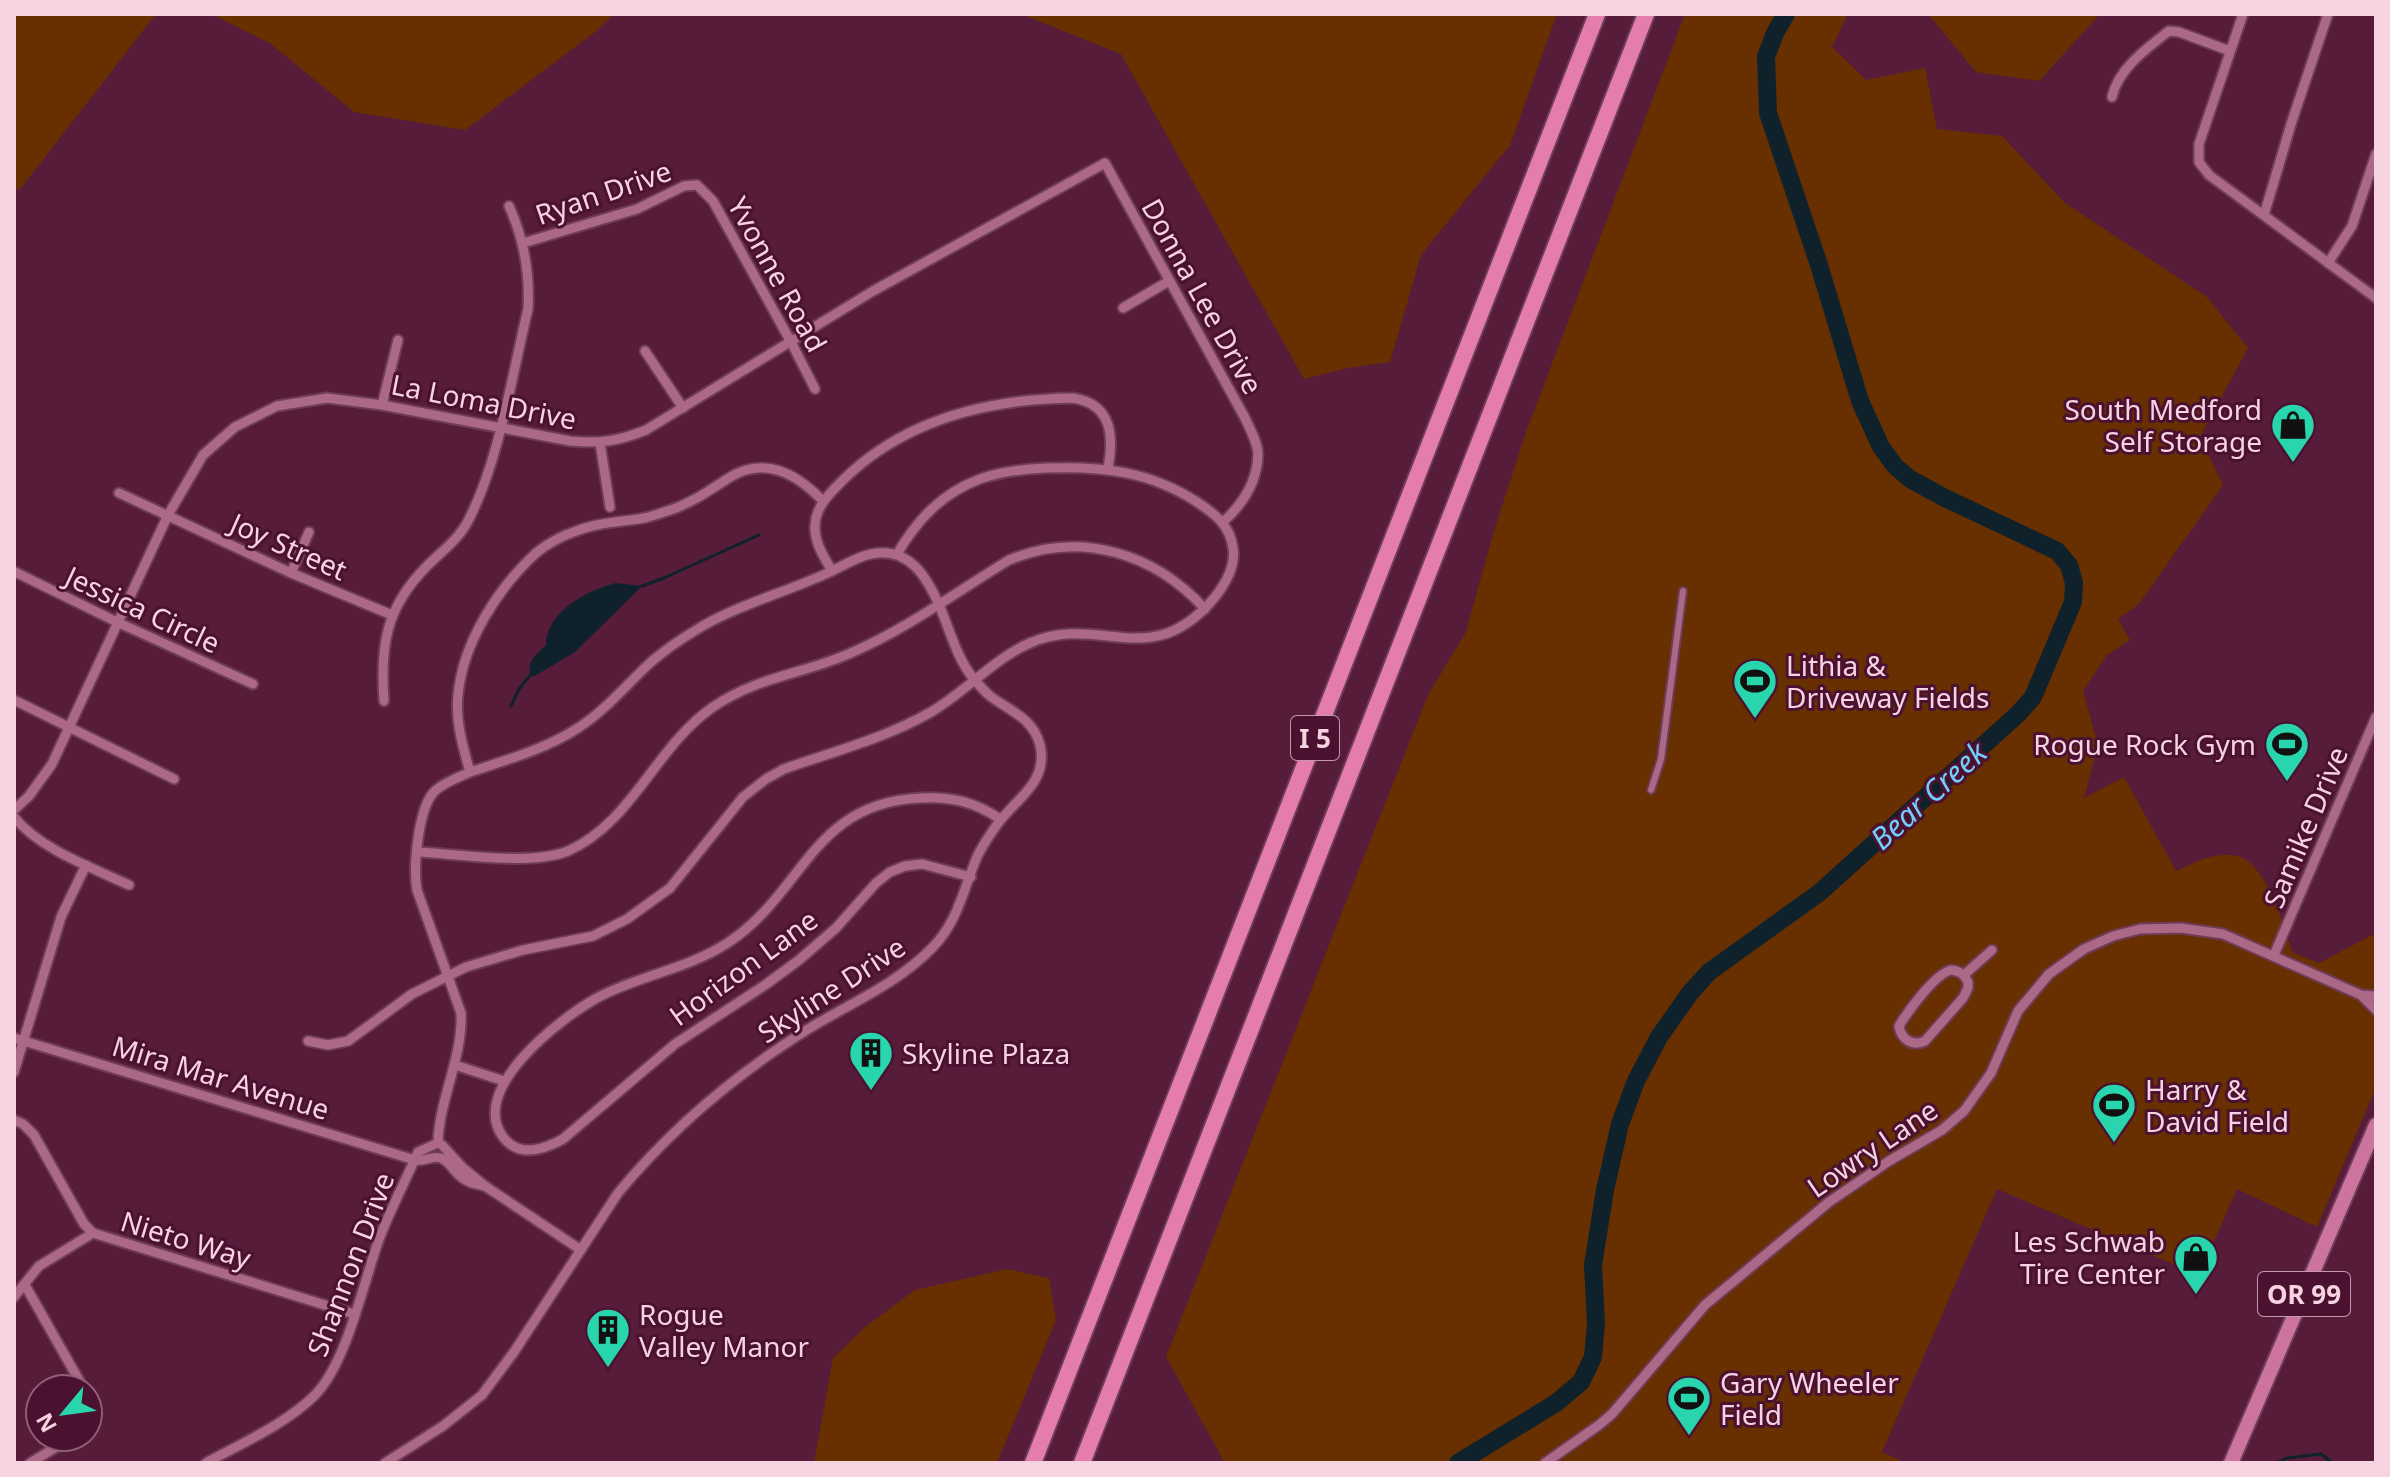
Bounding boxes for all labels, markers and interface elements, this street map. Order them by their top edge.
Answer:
street label: Ryan Drive [530,151,676,233]
street label: Yvonne Road [720,190,836,358]
street label: Donna Lee Drive [1134,192,1272,400]
street label: La Loma Drive [388,364,580,438]
place label: South Medford Self Storage [2064,390,2262,460]
shop icon: South Medford Self Storage [2269,401,2317,464]
street label: Joy Street [222,502,353,589]
street label: Jessica Circle [57,555,226,661]
place label: Lithia & Driveway Fields [1786,646,1989,716]
sports icon: Lithia & Driveway Fields [1731,657,1779,720]
road number: I 5 [1291,716,1339,760]
sports icon: Rogue Rock Gym [2263,720,2311,783]
place label: Rogue Rock Gym [2033,725,2256,763]
water label: Bear Creek [1861,731,1996,858]
street label: Samike Drive [2254,741,2356,913]
street label: Horizon Lane [661,900,825,1034]
street label: Skyline Drive [750,927,912,1051]
street label: Mira Mar Avenue [108,1026,334,1128]
building icon: Skyline Plaza [847,1029,895,1092]
place label: Skyline Plaza [902,1034,1070,1072]
place label: Harry & David Field [2145,1070,2289,1140]
sports icon: Harry & David Field [2090,1081,2138,1144]
street label: Lowry Lane [1799,1090,1945,1206]
street label: Shannon Drive [298,1167,402,1361]
street label: Nieto Way [116,1201,256,1277]
place label: Les Schwab Tire Center [2013,1222,2165,1292]
shop icon: Les Schwab Tire Center [2172,1233,2220,1296]
road number: OR 99 [2258,1272,2350,1316]
place label: Rogue Valley Manor [639,1295,810,1365]
building icon: Rogue Valley Manor [584,1306,632,1369]
place label: Gary Wheeler Field [1720,1363,1899,1433]
north arrow [24,1373,104,1453]
sports icon: Gary Wheeler Field [1665,1374,1713,1437]
text: N [28,1408,63,1438]

